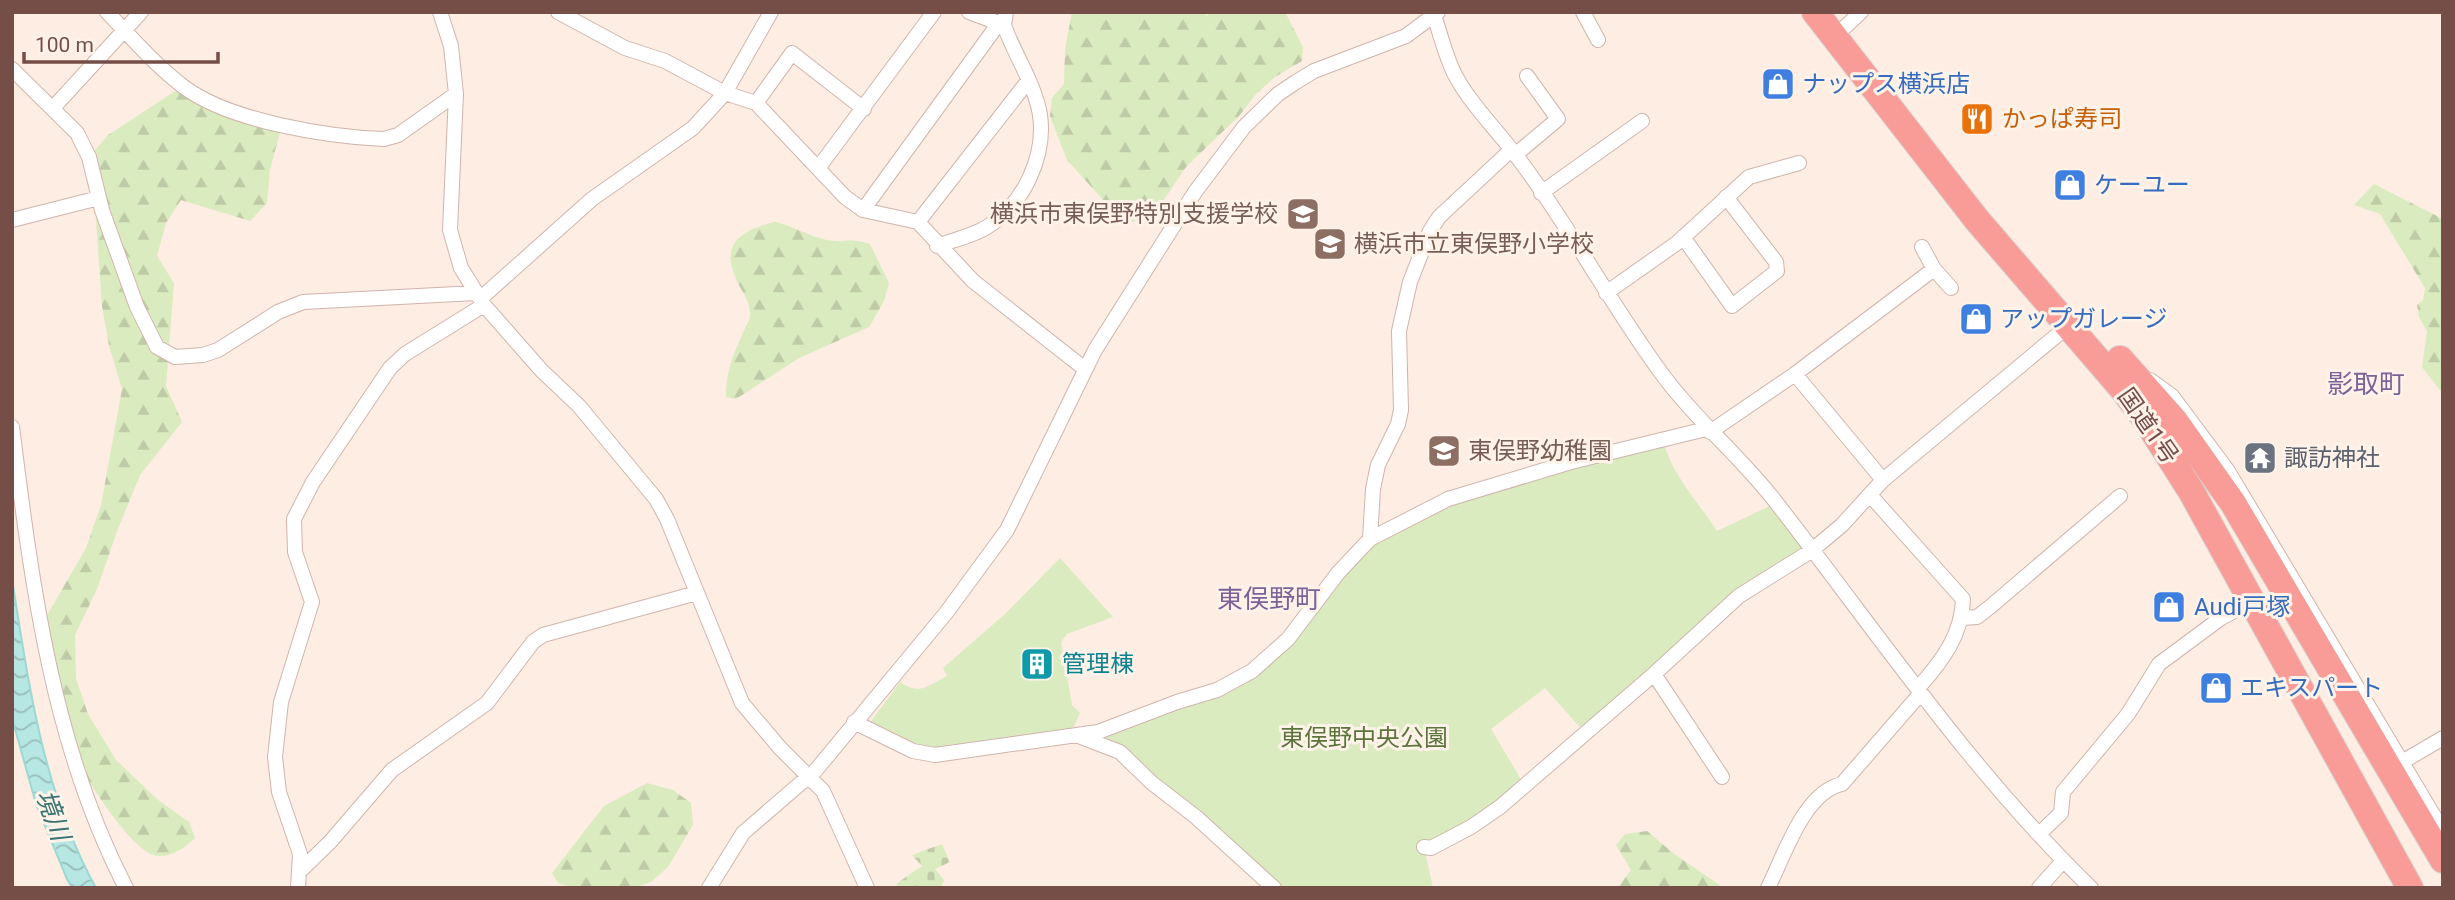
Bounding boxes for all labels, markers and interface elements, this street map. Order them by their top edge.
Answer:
scale bar [24,21,219,65]
text: 100 m [35,33,94,57]
shop icon: ナップス横浜店 [1759,65,1797,103]
place label: ナップス横浜店 [1802,70,1970,98]
restaurant icon: かっぱ寿司 [1958,100,1996,138]
place label: かっぱ寿司 [2002,105,2122,133]
shop icon: ケーユー [2051,166,2089,204]
place label: ケーユー [2094,171,2190,199]
school or university icon: 横浜市東俣野特別支援学校 [1284,195,1322,233]
place label: 横浜市東俣野特別支援学校 [990,200,1278,228]
school or university icon: 横浜市立東俣野小学校 [1311,225,1349,263]
place label: 横浜市立東俣野小学校 [1354,230,1594,258]
shop icon: アップガレージ [1957,300,1995,338]
place label: アップガレージ [2000,305,2168,333]
district label: 影取町 [2327,369,2405,399]
street label: 国道1号 [2112,383,2184,469]
school or university icon: 東俣野幼稚園 [1425,432,1463,470]
place label: 東俣野幼稚園 [1468,437,1612,465]
temple icon: 諏訪神社 [2241,439,2279,477]
place label: 諏訪神社 [2284,444,2380,472]
district label: 東俣野町 [1217,584,1321,614]
shop icon: Audi戸塚 [2150,588,2188,626]
place label: Audi戸塚 [2194,593,2290,621]
building icon: 管理棟 [1018,645,1056,683]
place label: 管理棟 [1062,650,1134,678]
shop icon: エキスパート [2197,669,2235,707]
place label: エキスパート [2240,674,2383,702]
park label: 東俣野中央公園 [1280,724,1448,752]
water label: 境川 [30,785,77,847]

